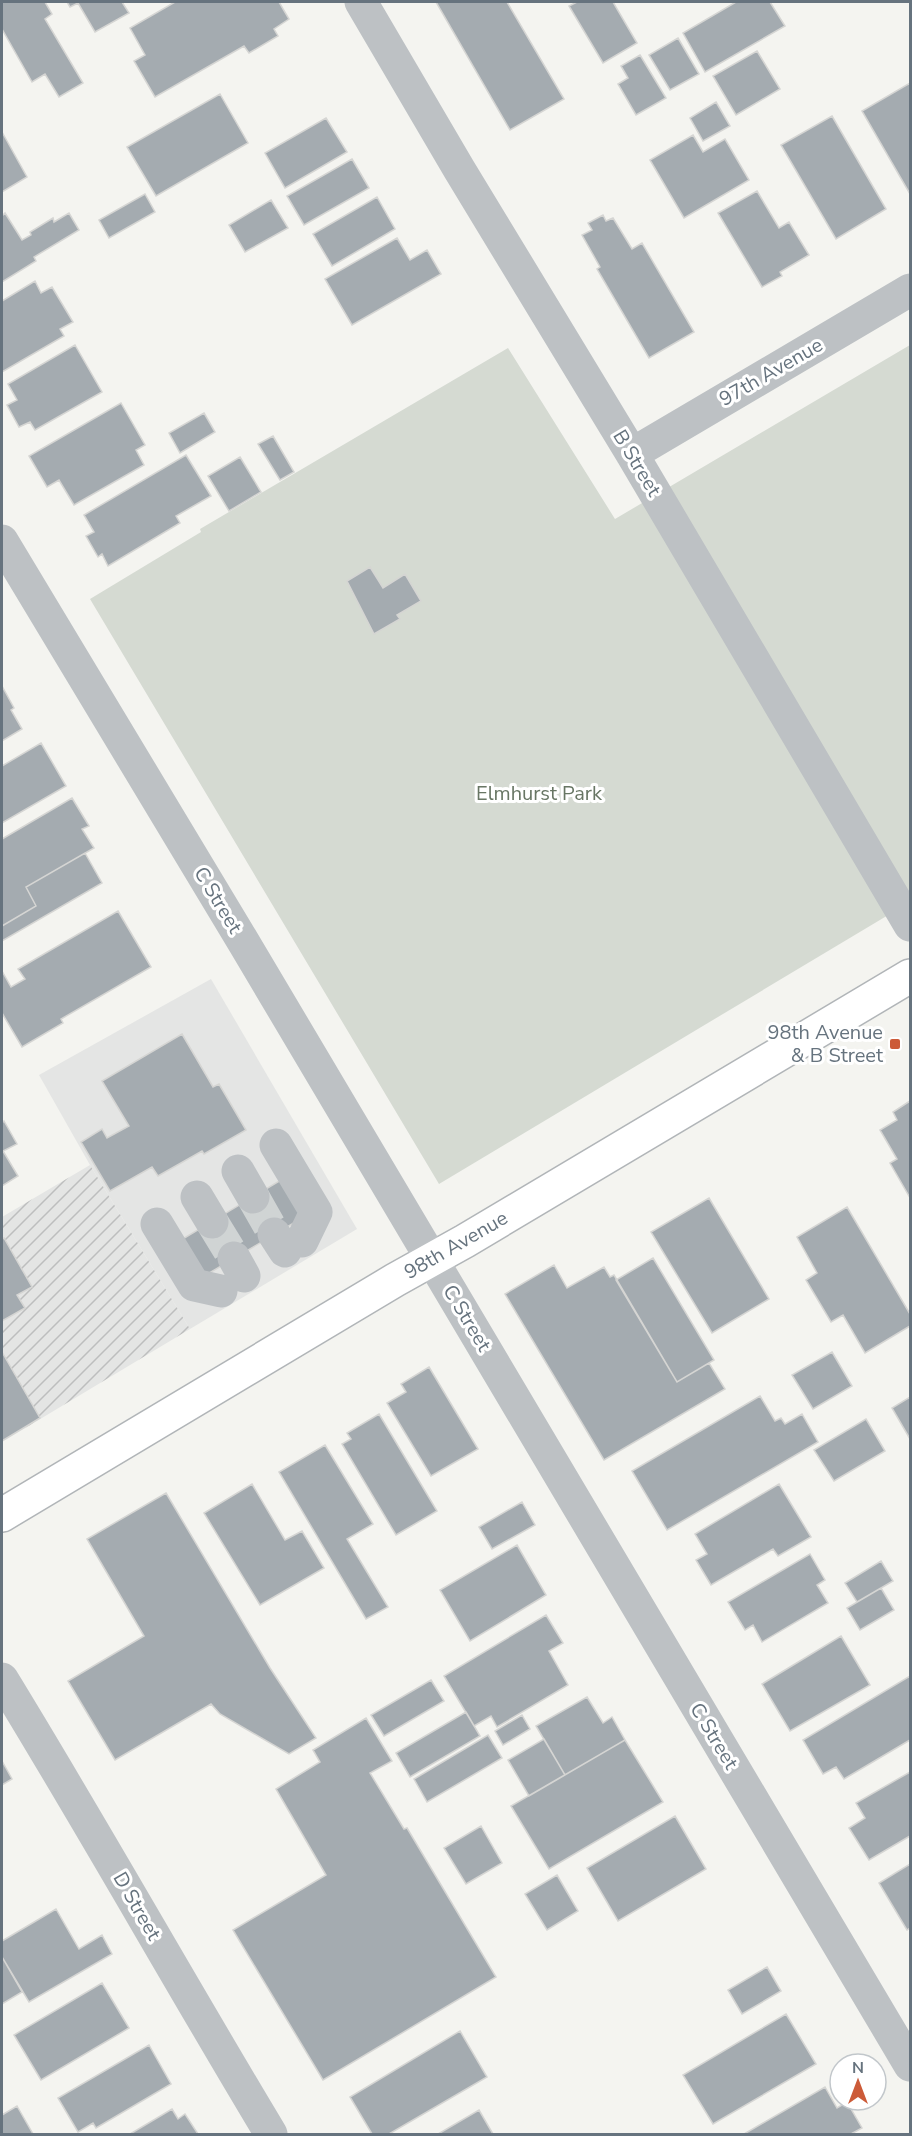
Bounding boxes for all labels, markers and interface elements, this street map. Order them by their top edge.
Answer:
street label: 97th Avenue [714,331,828,413]
street label: B Street [607,425,668,502]
park label: Elmhurst Park [476,780,603,807]
street label: C Street [188,862,249,939]
place label: 98th Avenue & B Street [767,1019,884,1069]
marker: 98th Avenue & B Street [888,1037,902,1051]
street label: 98th Avenue [399,1204,513,1286]
street label: C Street [437,1280,498,1357]
street label: C Street [684,1698,745,1775]
street label: D Street [107,1867,168,1946]
north arrow [828,2052,888,2112]
text: N [852,2057,864,2079]

